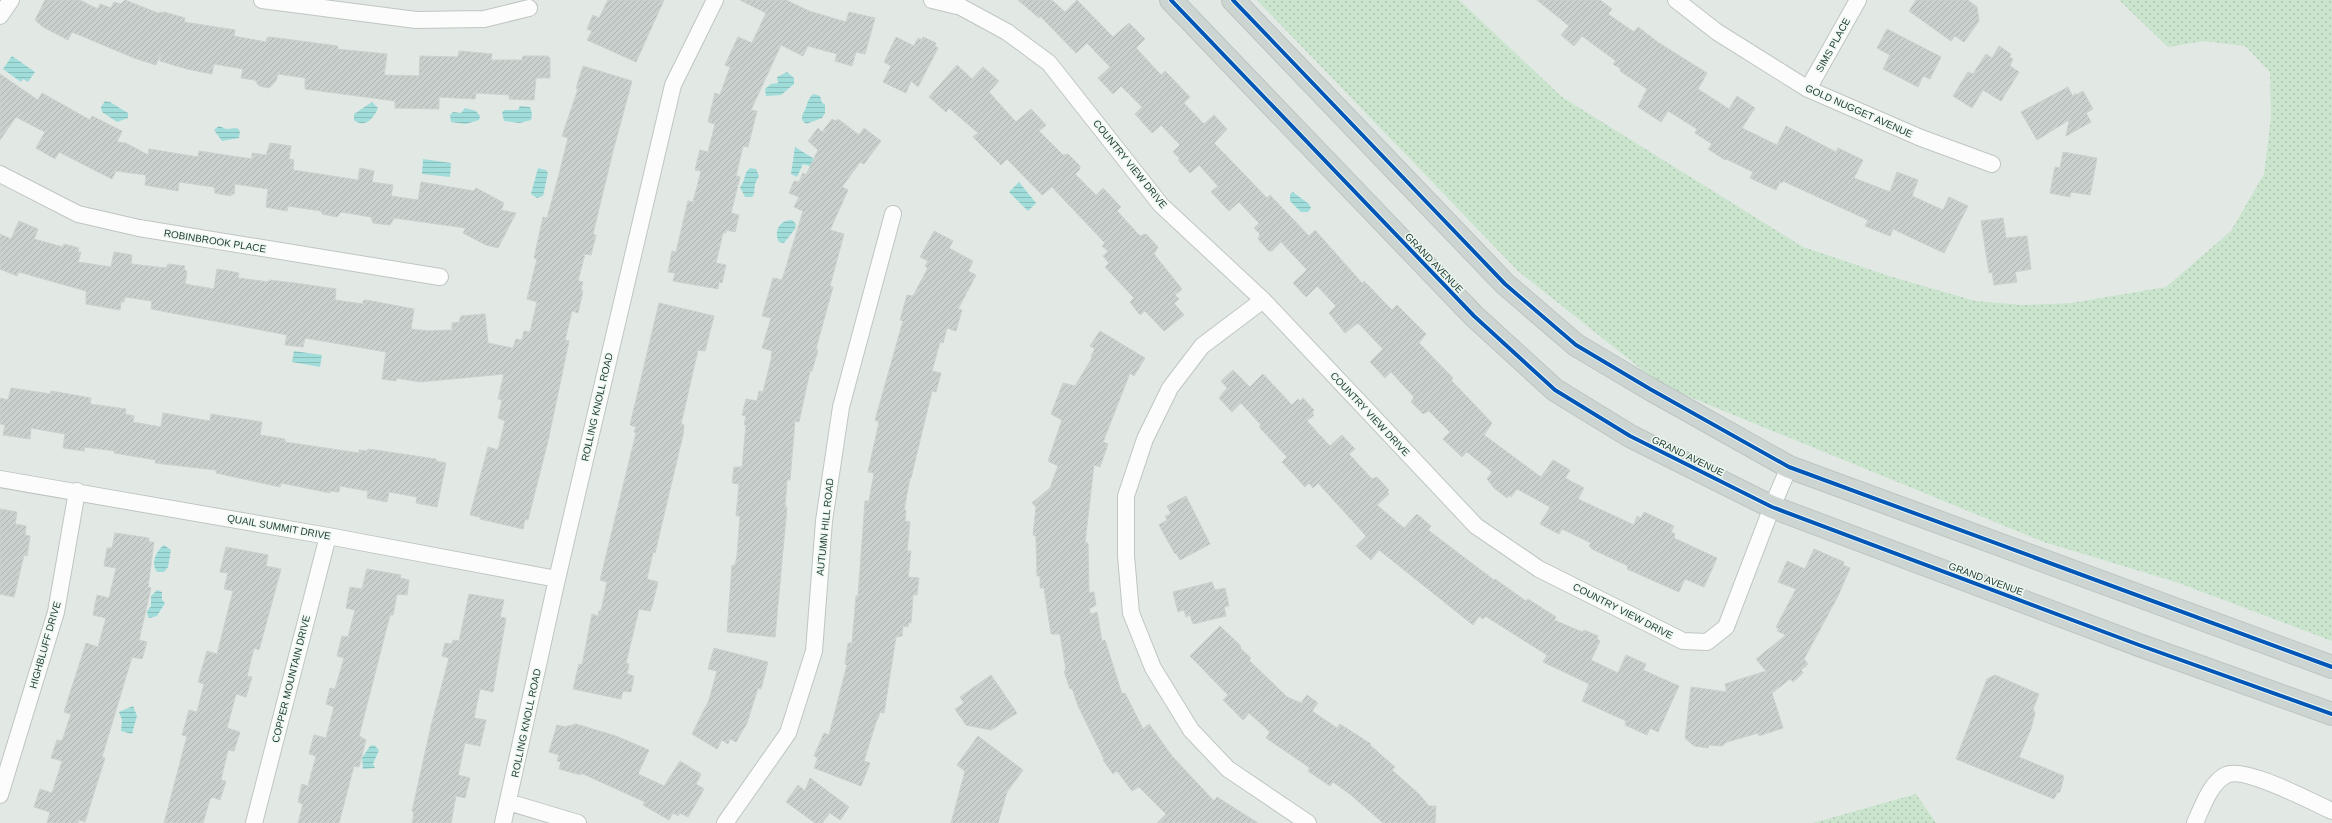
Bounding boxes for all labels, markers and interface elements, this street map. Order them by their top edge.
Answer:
street label: SIMS PLACE [1814,16,1853,74]
street label: GOLD NUGGET AVENUE [1804,82,1915,140]
street label: COUNTRY VIEW DRIVE [1091,117,1169,211]
street label: ROBINBROOK PLACE [163,227,267,255]
street label: GRAND AVENUE [1403,231,1466,295]
street label: ROLLING KNOLL ROAD [579,352,615,462]
street label: COUNTRY VIEW DRIVE [1328,370,1412,458]
street label: GRAND AVENUE [1650,434,1726,478]
street label: AUTUMN HILL ROAD [814,478,836,576]
street label: QUAIL SUMMIT DRIVE [226,512,332,542]
street label: GRAND AVENUE [1947,560,2025,598]
street label: COUNTRY VIEW DRIVE [1571,581,1675,641]
street label: HIGHBLUFF DRIVE [27,600,63,690]
street label: COPPER MOUNTAIN DRIVE [270,614,312,744]
street label: ROLLING KNOLL ROAD [509,668,543,778]

